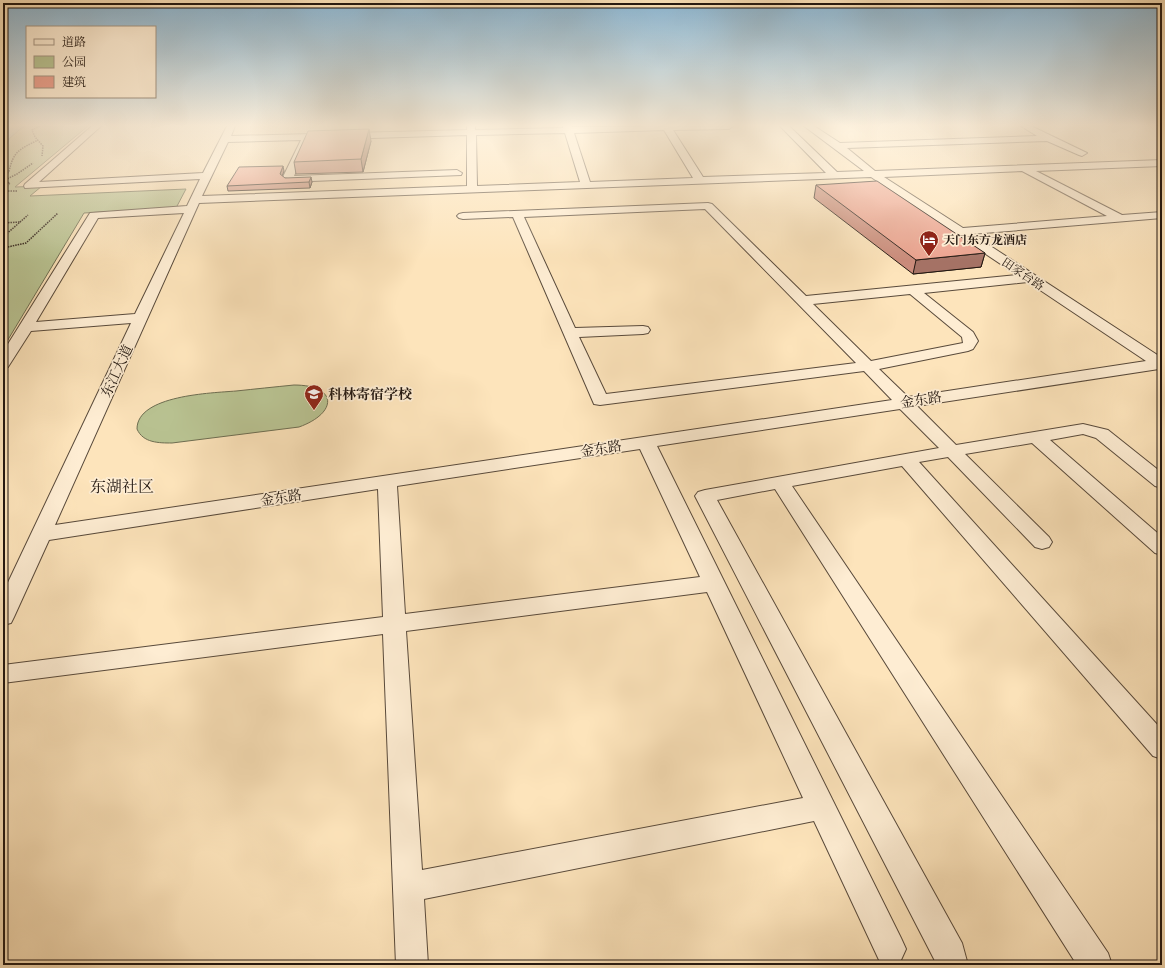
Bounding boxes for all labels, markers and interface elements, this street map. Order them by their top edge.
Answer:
legend [26,26,156,98]
text: 道路 [62,34,86,50]
text: 公园 [62,54,86,70]
text: 建筑 [62,74,86,90]
hotel icon: 天门东方龙酒店 [918,229,940,257]
place label: 天门东方龙酒店 [943,232,1027,248]
street label: 田家台路 [999,254,1047,294]
street label: 东江大道 [97,342,137,400]
school or university icon: 科林寄宿学校 [303,383,325,411]
place label: 科林寄宿学校 [328,385,412,404]
street label: 金东路 [899,387,943,413]
street label: 金东路 [579,436,623,462]
district label: 东湖社区 [90,476,154,498]
street label: 金东路 [259,485,303,511]

